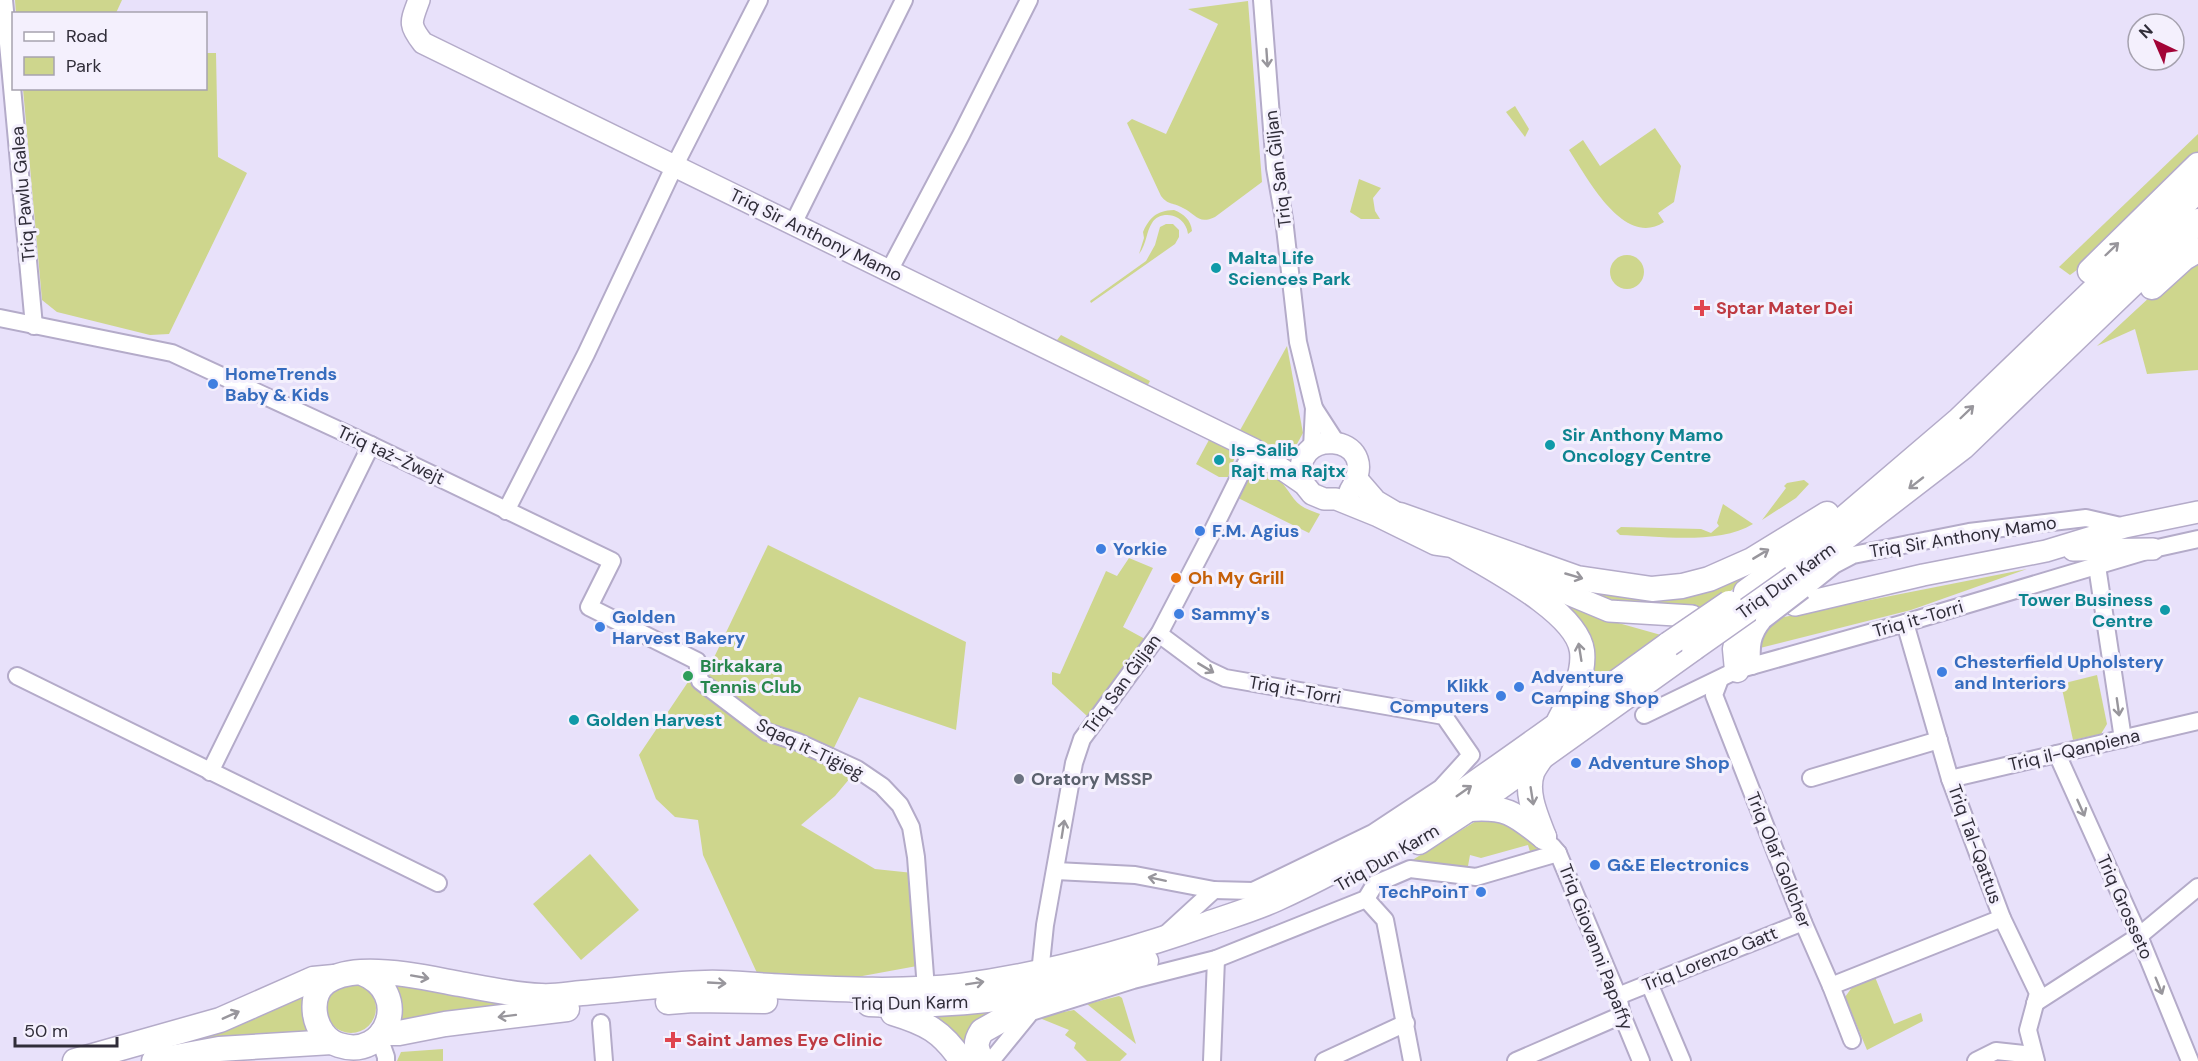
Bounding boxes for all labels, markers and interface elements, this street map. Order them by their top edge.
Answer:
legend [12,12,207,90]
north arrow [2126,12,2186,72]
text: N [2134,20,2157,43]
text: Road [66,24,108,48]
one-way arrow [1261,48,1272,68]
text: Park [66,54,102,78]
street label: Triq San Ġiljan [1259,109,1297,229]
street label: Triq Pawlu Galea [5,125,41,263]
street label: Triq Sir Anthony Mamo [726,183,906,287]
one-way arrow [2105,241,2120,256]
place label: Malta Life Sciences Park [1228,246,1352,291]
marker: Malta Life Sciences Park [1209,261,1223,275]
place label: Sptar Mater Dei [1716,296,1853,320]
marker: Sptar Mater Dei [1693,299,1711,317]
place label: HomeTrends Baby & Kids [225,362,337,407]
marker: HomeTrends Baby & Kids [206,377,220,391]
one-way arrow [1959,404,1974,419]
street label: Triq taż-Żwejt [333,420,449,490]
place label: Sir Anthony Mamo Oncology Centre [1562,423,1723,468]
place label: Is-Salib Rajt ma Rajtx [1231,438,1346,483]
marker: Sir Anthony Mamo Oncology Centre [1543,438,1557,452]
marker: Is-Salib Rajt ma Rajtx [1212,453,1226,467]
one-way arrow [1909,476,1925,489]
street label: Triq Sir Anthony Mamo [1868,510,2058,564]
place label: F.M. Agius [1212,519,1299,543]
marker: F.M. Agius [1193,524,1207,538]
place label: Yorkie [1113,537,1167,561]
street label: Triq Dun Karm [1732,537,1840,625]
marker: Yorkie [1094,542,1108,556]
one-way arrow [1752,548,1769,560]
place label: Oh My Grill [1188,566,1284,590]
marker: Oh My Grill [1169,571,1183,585]
one-way arrow [1564,571,1583,582]
place label: Tower Business Centre [2018,588,2153,633]
street label: Triq it-Torri [1870,595,1966,643]
place label: Sammy's [1191,602,1270,626]
marker: Tower Business Centre [2158,603,2172,617]
place label: Golden Harvest Bakery [612,605,746,650]
marker: Sammy's [1172,607,1186,621]
marker: Golden Harvest Bakery [593,620,607,634]
street label: Triq San Ġiljan [1078,629,1166,739]
one-way arrow [1574,643,1585,662]
place label: Chesterfield Upholstery and Interiors [1954,650,2164,695]
place label: Birkakara Tennis Club [700,654,802,699]
one-way arrow [1197,662,1214,674]
place label: Adventure Camping Shop [1531,665,1659,710]
marker: Chesterfield Upholstery and Interiors [1935,665,1949,679]
marker: Birkakara Tennis Club [681,669,695,683]
street label: Triq it-Torri [1247,670,1343,710]
place label: Klikk Computers [1390,674,1490,719]
marker: Adventure Camping Shop [1512,680,1526,694]
marker: Klikk Computers [1494,689,1508,703]
one-way arrow [2112,697,2123,717]
place label: Golden Harvest [586,708,722,732]
marker: Golden Harvest [567,713,581,727]
street label: Sqaq it-Tiġieġ [752,713,868,785]
street label: Triq il-Qanpiena [2006,723,2142,777]
place label: Adventure Shop [1588,751,1730,775]
marker: Adventure Shop [1569,756,1583,770]
place label: Oratory MSSP [1031,767,1153,791]
marker: Oratory MSSP [1012,772,1026,786]
street label: Triq Tal-Qattus [1942,781,2008,907]
one-way arrow [1456,785,1472,797]
one-way arrow [1526,786,1537,806]
street label: Triq Olaf Gollcher [1741,788,1817,932]
one-way arrow [2075,798,2087,816]
street label: Triq Dun Karm [1331,818,1443,898]
one-way arrow [1057,819,1068,839]
street label: Triq Grosseto [2091,851,2159,963]
place label: G&E Electronics [1607,853,1749,877]
marker: G&E Electronics [1588,858,1602,872]
street label: Triq Giovanni Papaffy [1553,861,1639,1033]
one-way arrow [1148,872,1167,884]
place label: TechPoinT [1379,880,1469,904]
marker: TechPoinT [1474,885,1488,899]
street label: Triq Lorenzo Gatt [1639,921,1781,997]
one-way arrow [409,972,429,983]
one-way arrow [2154,976,2165,995]
one-way arrow [707,978,727,989]
one-way arrow [965,978,984,989]
street label: Triq Dun Karm [852,990,968,1016]
one-way arrow [222,1008,240,1020]
scale bar [15,1010,117,1048]
one-way arrow [498,1010,517,1021]
text: 50 m [24,1019,68,1043]
place label: Saint James Eye Clinic [686,1028,883,1052]
marker: Saint James Eye Clinic [664,1031,682,1049]

